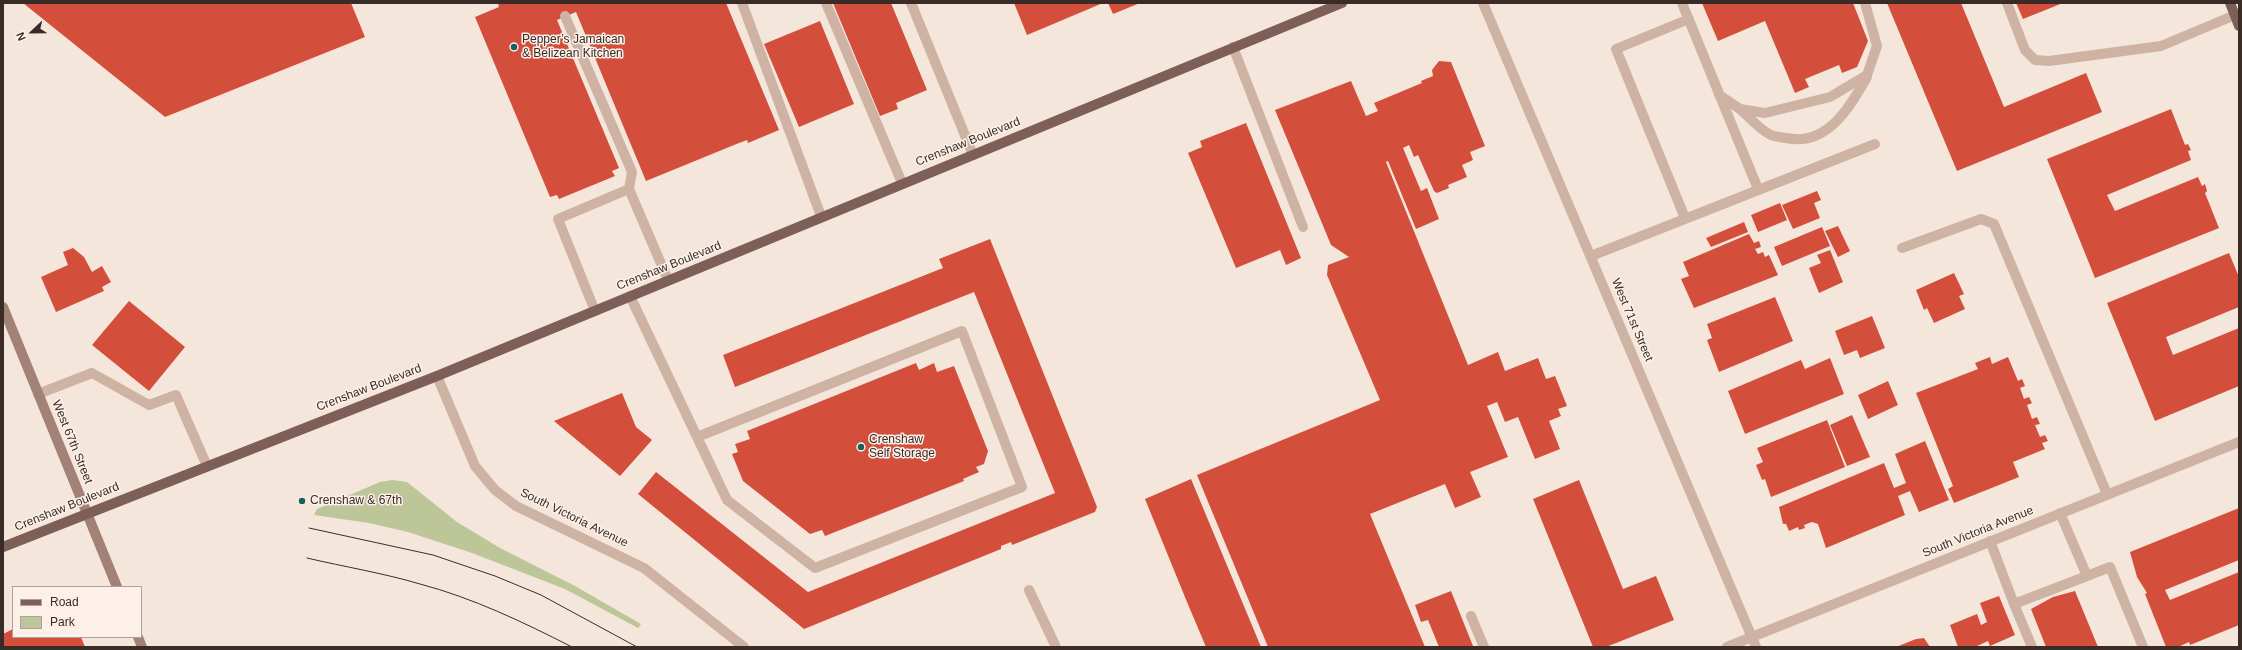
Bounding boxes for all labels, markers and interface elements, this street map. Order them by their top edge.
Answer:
north arrow [12,12,52,52]
text: N [14,31,28,42]
place label: Pepper’s Jamaican & Belizean Kitchen [522,33,624,61]
marker: Pepper’s Jamaican & Belizean Kitchen [509,42,519,52]
street label: Crenshaw Boulevard [914,114,1022,170]
street label: Crenshaw Boulevard [615,238,723,294]
street label: West 71st Street [1608,276,1656,364]
street label: Crenshaw Boulevard [314,361,424,415]
street label: West 67th Street [49,398,95,486]
place label: Crenshaw Self Storage [869,433,935,461]
marker: Crenshaw Self Storage [856,442,866,452]
street label: Crenshaw Boulevard [13,479,121,535]
street label: South Victoria Avenue [518,486,630,550]
place label: Crenshaw & 67th [310,494,402,508]
marker: Crenshaw & 67th [297,496,307,506]
street label: South Victoria Avenue [1920,503,2036,561]
legend [12,586,142,638]
text: Road [50,595,79,609]
text: Park [50,615,75,629]

